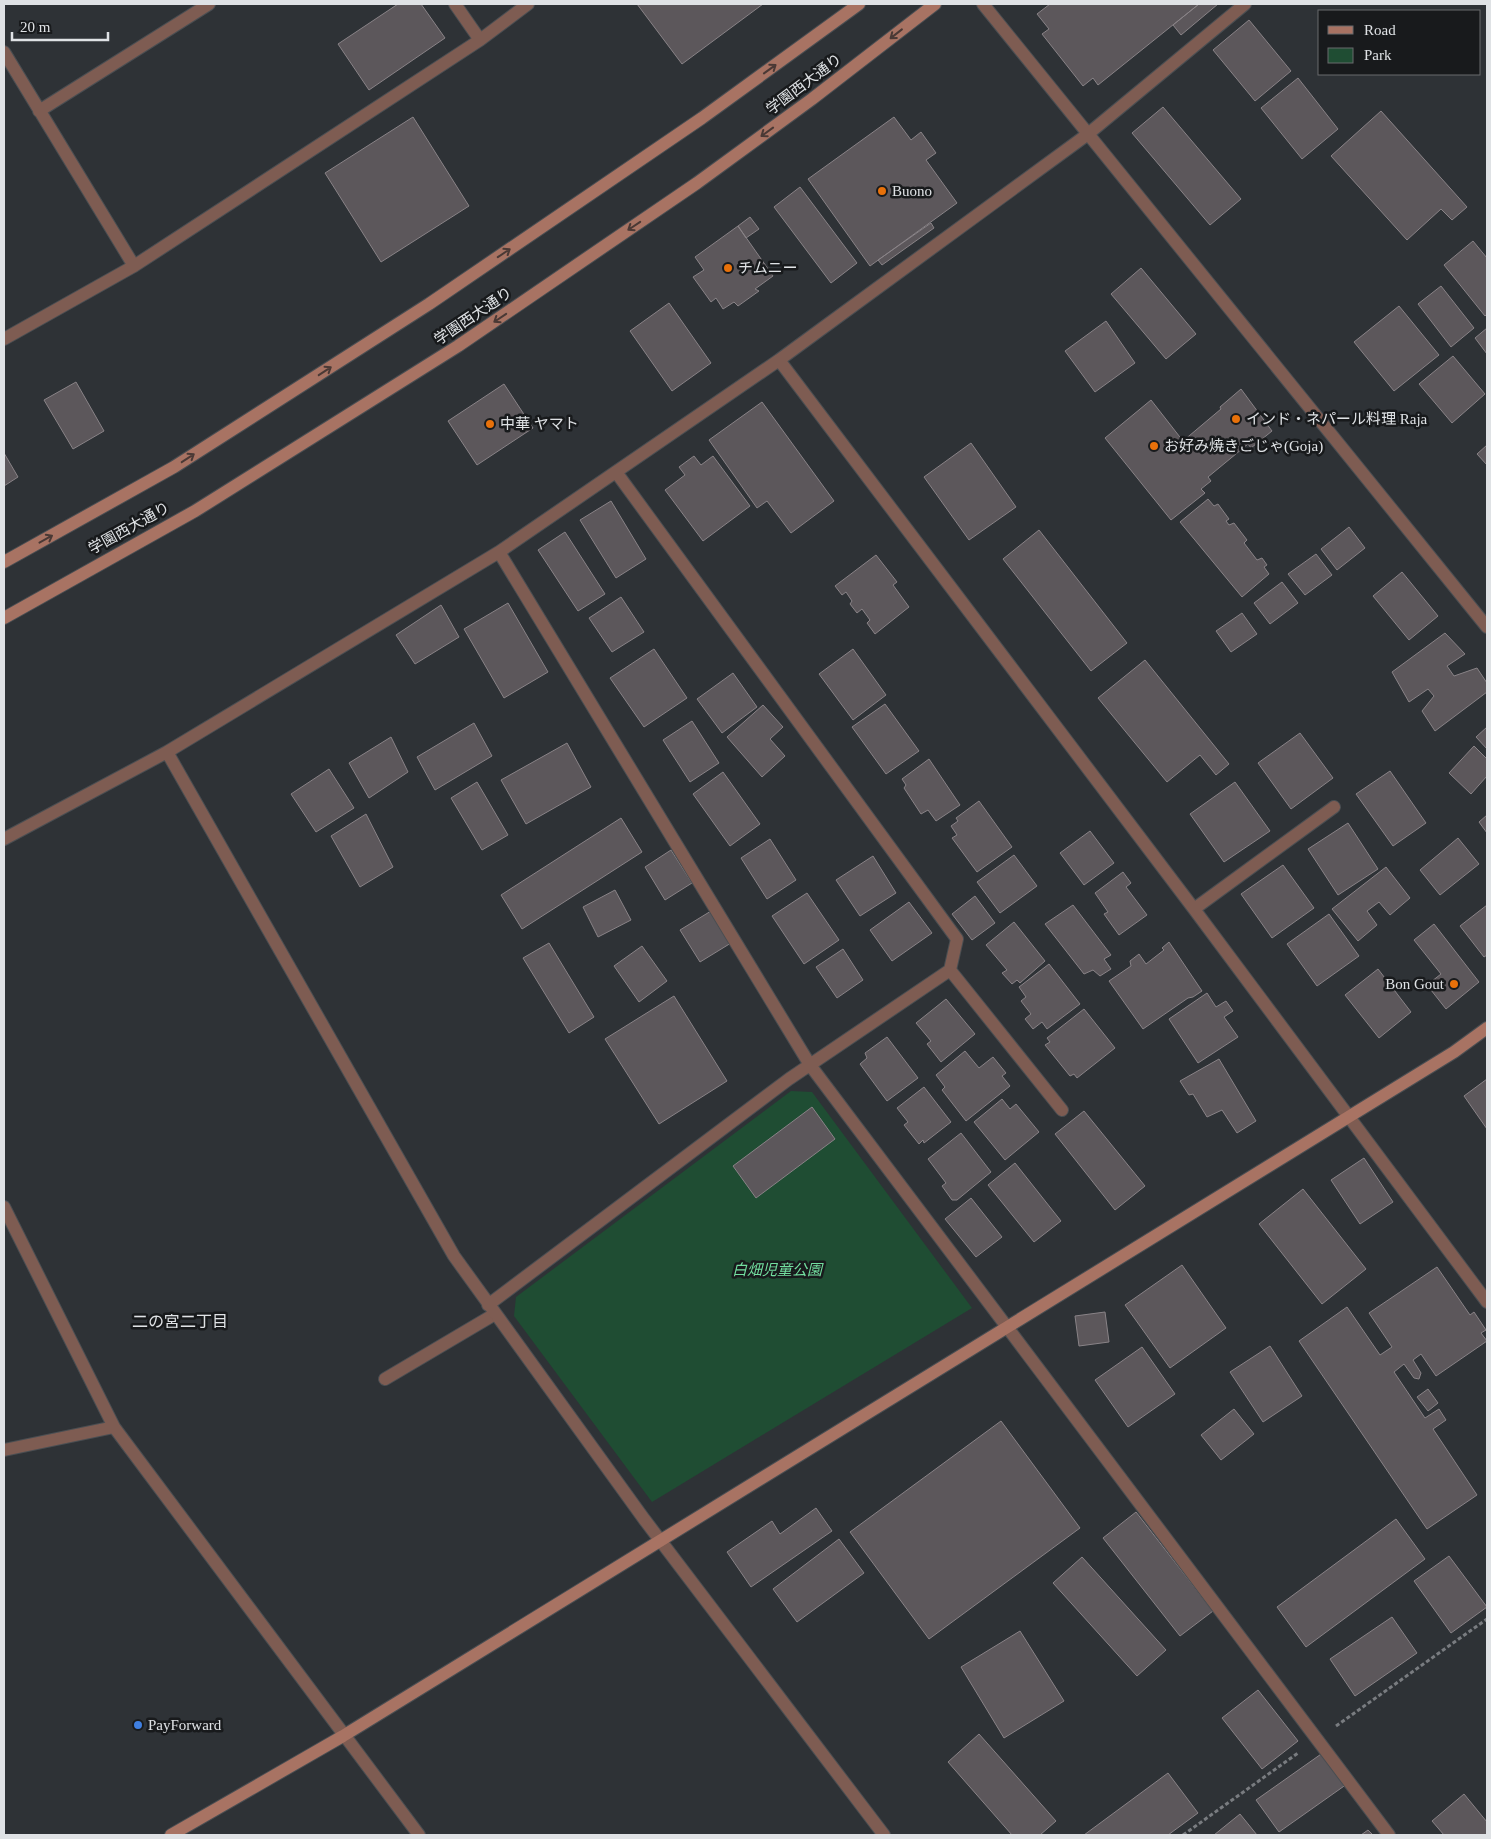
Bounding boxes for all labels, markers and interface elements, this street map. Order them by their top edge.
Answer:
scale bar [12,10,109,42]
legend [1318,10,1481,75]
text: 20 m [20,19,51,35]
text: Road [1364,22,1396,38]
one-way arrow [890,28,903,39]
text: Park [1364,47,1392,63]
street label: 学園西大通り [763,51,845,117]
one-way arrow [763,63,776,74]
one-way arrow [760,127,774,137]
place label: Buono [892,183,932,199]
marker: Buono [876,185,888,197]
one-way arrow [628,221,642,231]
one-way arrow [497,248,511,258]
place label: チムニー [738,260,798,276]
marker: チムニー [722,262,734,274]
street label: 学園西大通り [431,284,515,348]
one-way arrow [493,312,507,323]
one-way arrow [317,366,331,376]
place label: インド・ネパール料理 Raja [1246,410,1428,427]
marker: インド・ネパール料理 Raja [1230,413,1242,425]
place label: 中華 ヤマト [500,416,579,432]
marker: 中華 ヤマト [484,418,496,430]
place label: お好み焼きごじゃ(Goja) [1164,438,1323,455]
marker: お好み焼きごじゃ(Goja) [1148,440,1160,452]
one-way arrow [180,453,194,463]
street label: 学園西大通り [86,499,172,557]
one-way arrow [39,533,53,543]
place label: Bon Gout [1385,976,1445,992]
marker: Bon Gout [1448,978,1460,990]
park label: 白畑児童公園 [732,1262,824,1278]
district label: 二の宮二丁目 [132,1313,228,1330]
place label: PayForward [148,1717,222,1733]
marker: PayForward [132,1719,144,1731]

